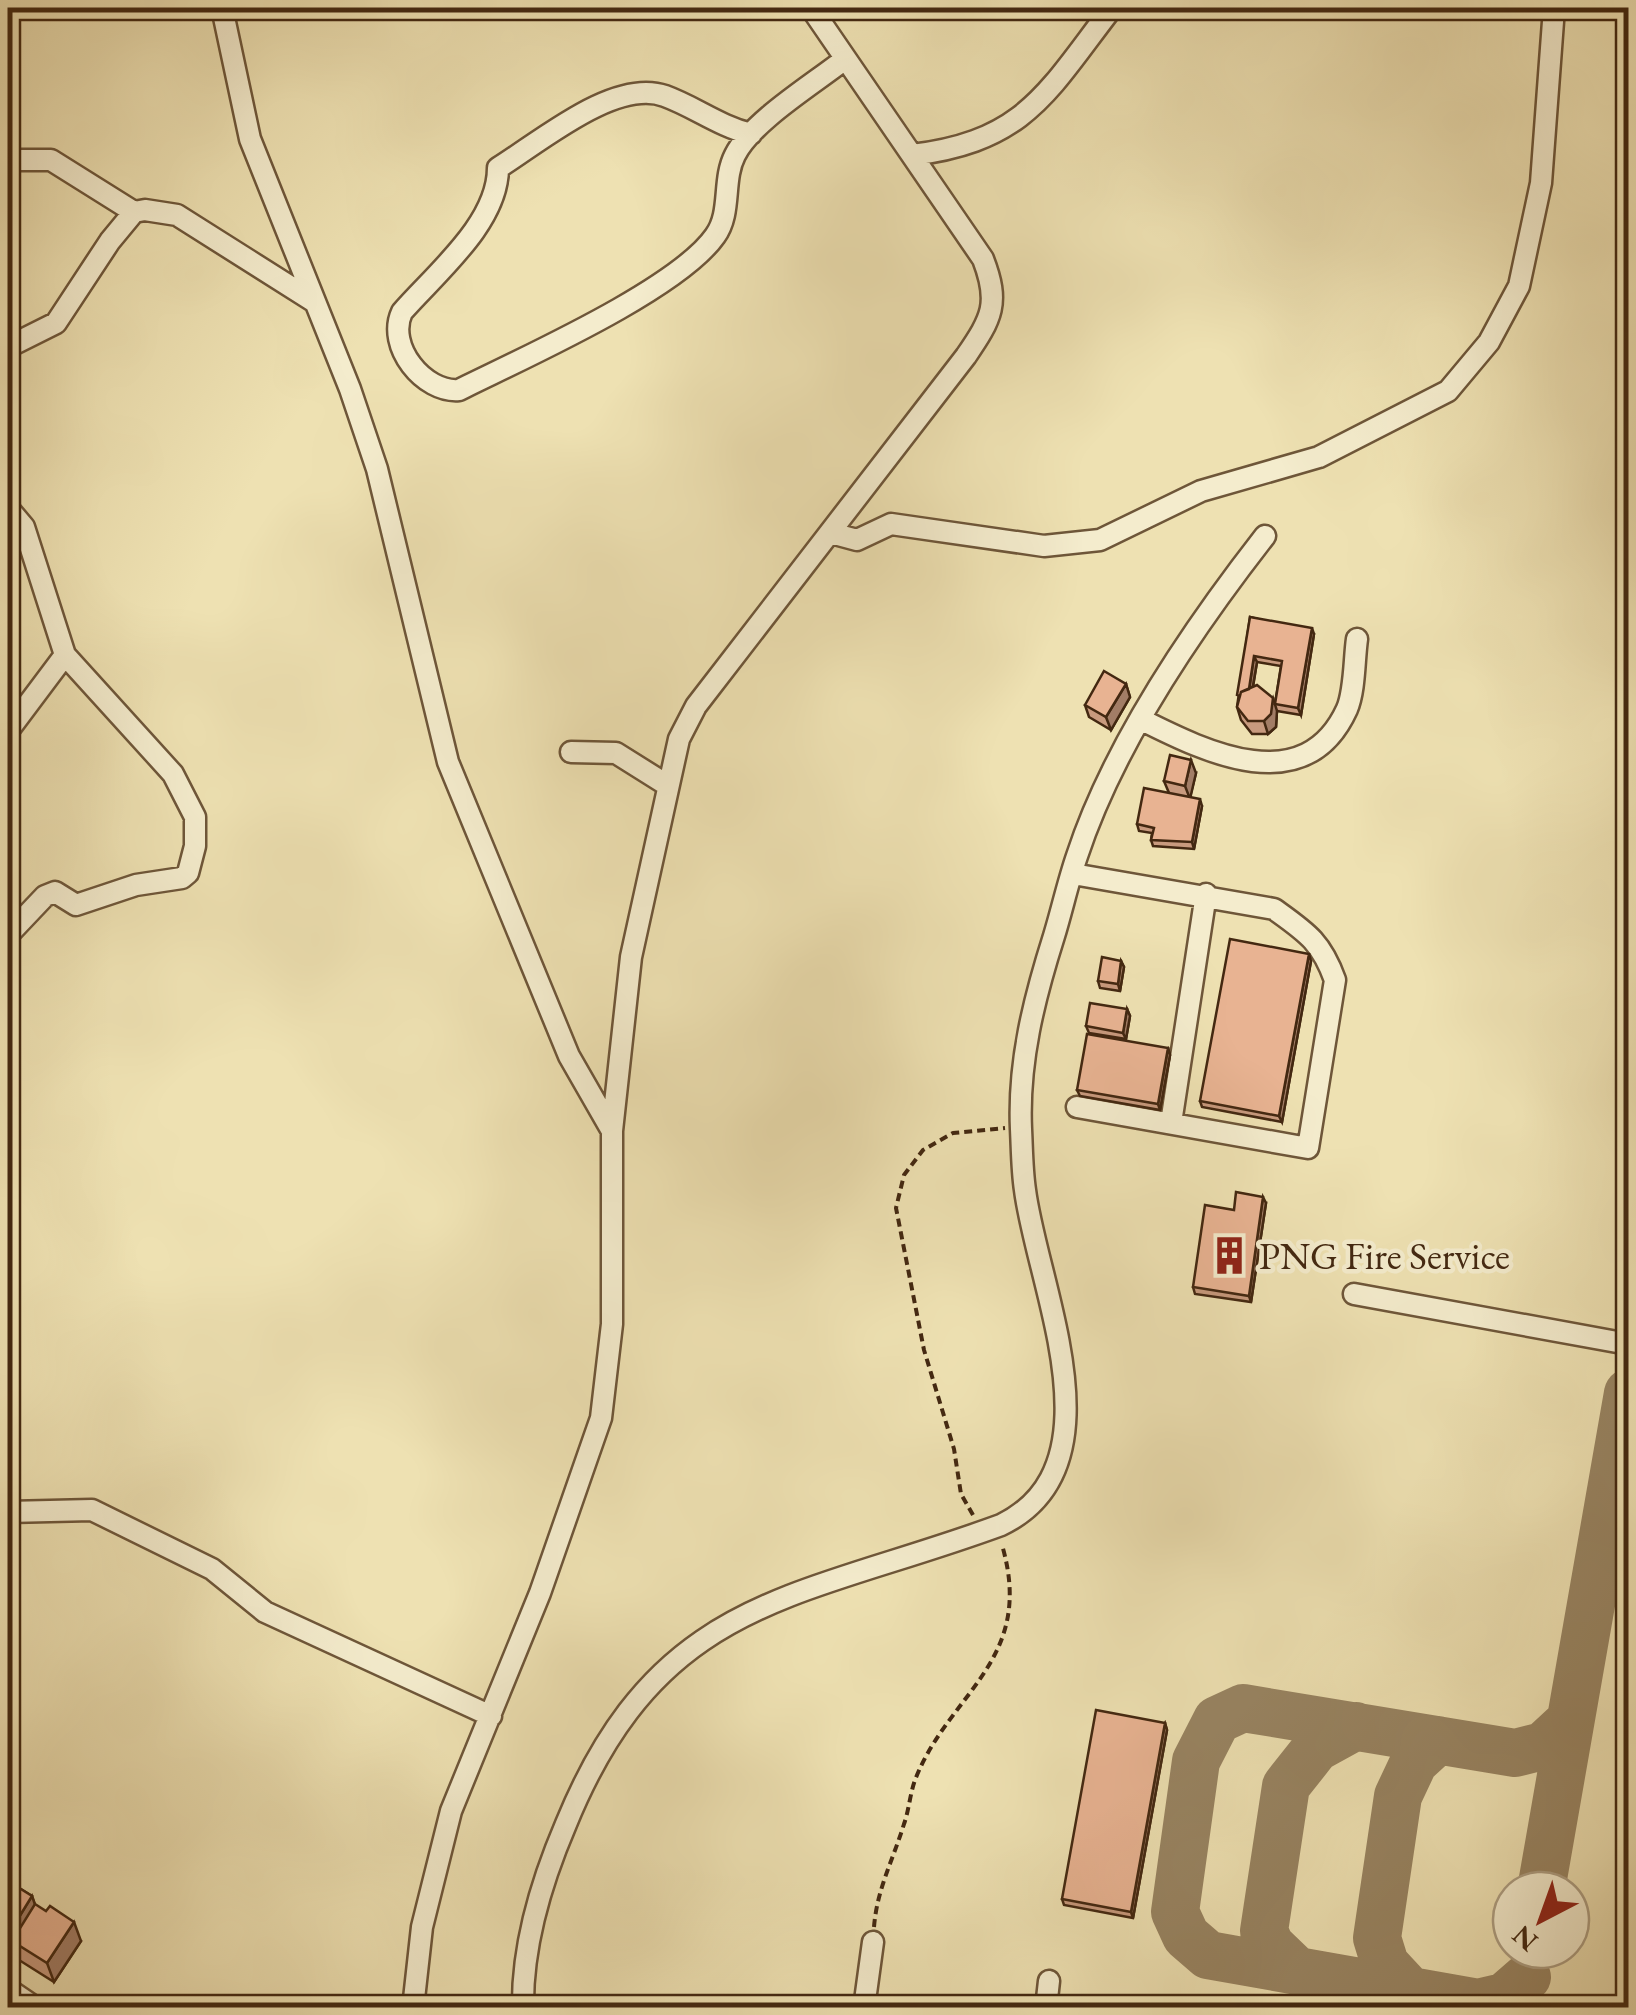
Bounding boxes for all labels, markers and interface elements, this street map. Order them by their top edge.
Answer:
place label: PNG Fire Service [1259,1231,1510,1280]
building icon: PNG Fire Service [1208,1234,1250,1276]
north arrow [1491,1870,1591,1970]
text: N [1504,1918,1545,1960]

